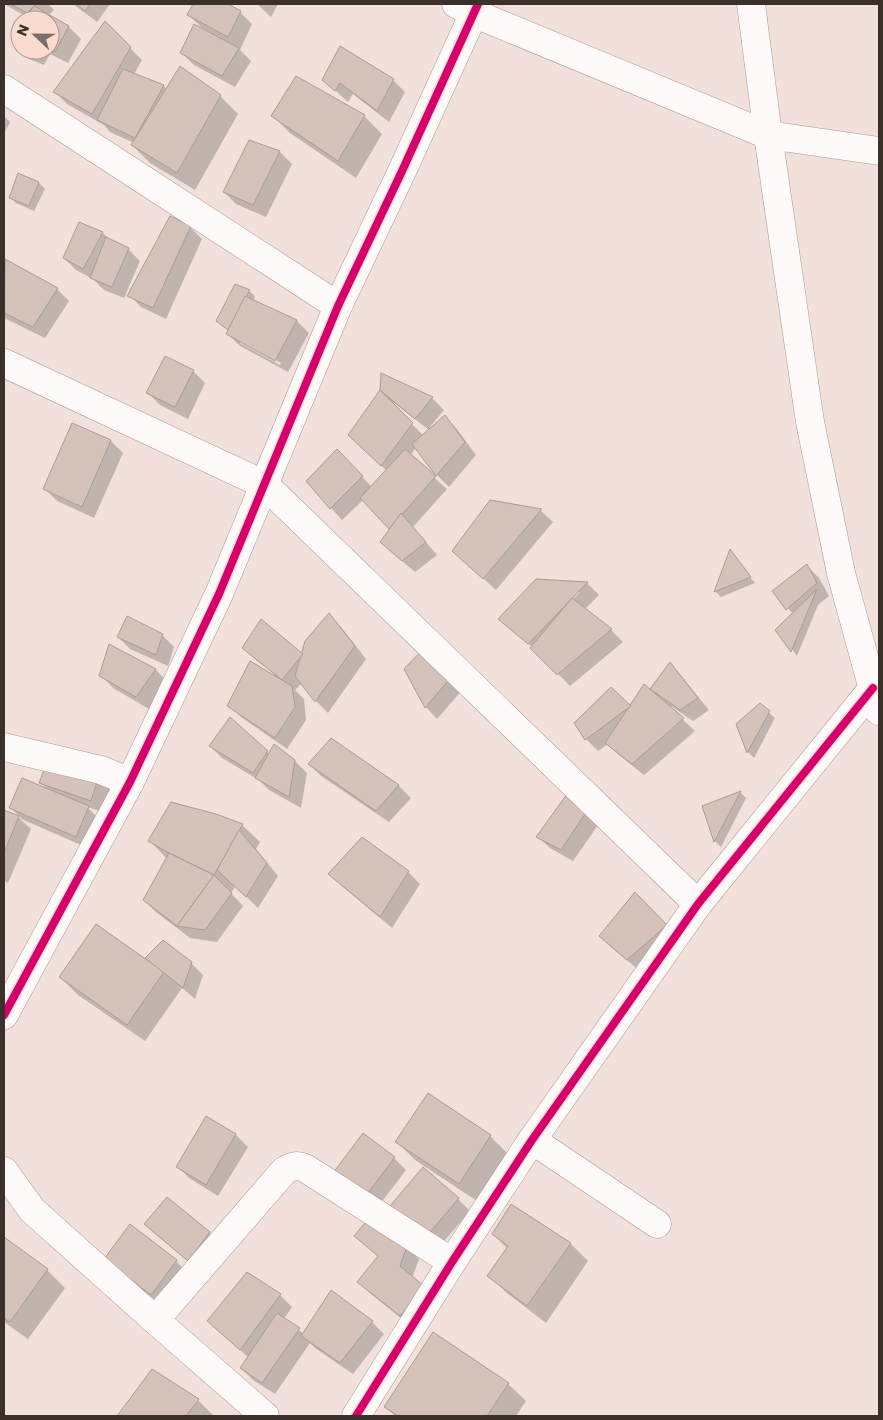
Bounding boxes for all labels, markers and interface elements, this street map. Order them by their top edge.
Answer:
north arrow [10,10,60,60]
text: N [12,22,34,39]

